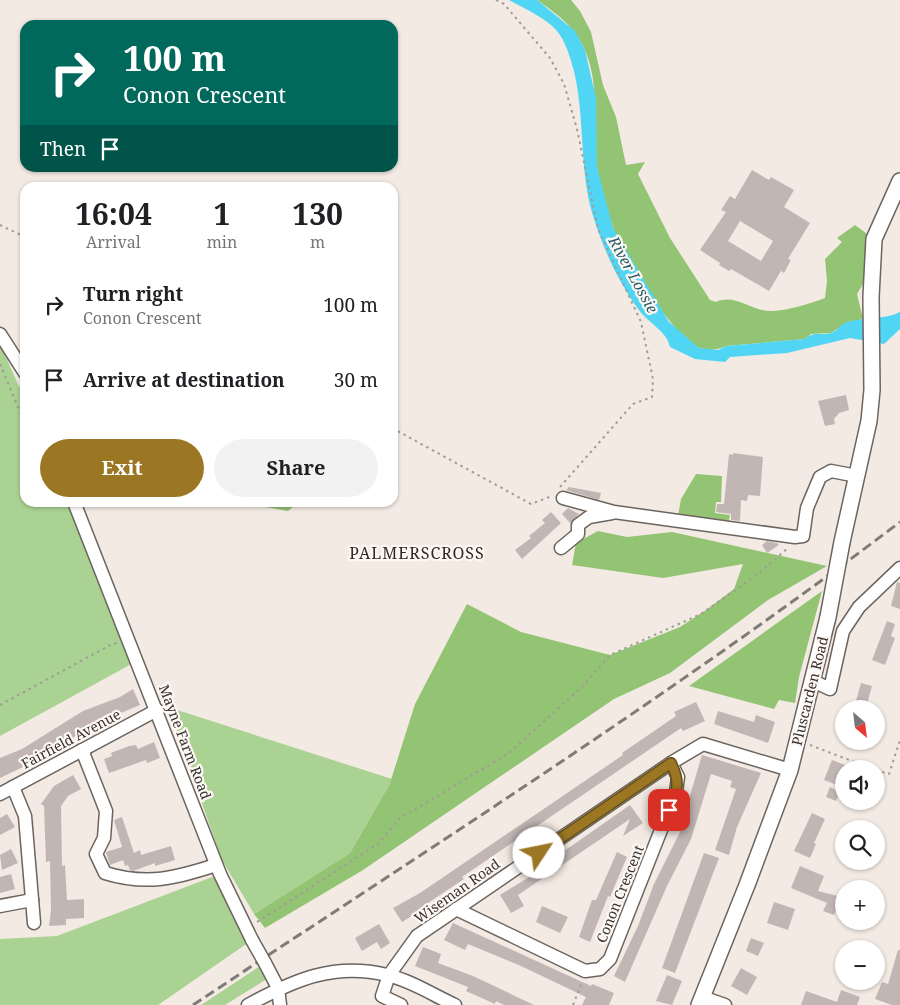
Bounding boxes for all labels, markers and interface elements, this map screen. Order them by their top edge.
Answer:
text: 100 m [123,34,226,81]
icon: right [40,40,105,105]
text: Conon Crescent [123,79,286,109]
icon: arrive [96,135,124,163]
text: Then [40,136,86,162]
text: 16:04 [75,193,152,234]
text: 1 [214,193,230,234]
text: 130 [292,193,343,234]
text: Arrival [86,231,141,253]
text: min [207,231,237,253]
text: m [310,231,325,253]
water label: River Lossie [604,232,663,317]
text: Turn right [83,281,183,307]
icon: right [40,291,68,319]
text: 100 m [323,292,378,318]
text: Conon Crescent [83,307,202,329]
icon: arrive [40,366,68,394]
text: Arrive at destination [83,367,285,393]
text: 30 m [334,367,378,393]
button: Exit [40,439,204,497]
button: Share [214,439,378,497]
district label: PALMERSCROSS [349,542,485,564]
street label: Pluscarden Road [787,634,832,747]
street label: Mayne Farm Road [155,682,216,802]
north arrow [835,700,885,750]
map controls [835,700,885,990]
street label: Fairfield Avenue [18,704,124,773]
button: sound [835,760,885,810]
pin [648,789,690,831]
icon: arrive [655,796,683,824]
button: search [835,820,885,870]
position arrow [512,826,564,878]
street label: Conon Crescent [591,842,648,945]
street label: Wiseman Road [410,854,504,927]
button: + [835,880,885,930]
button: − [835,940,885,990]

